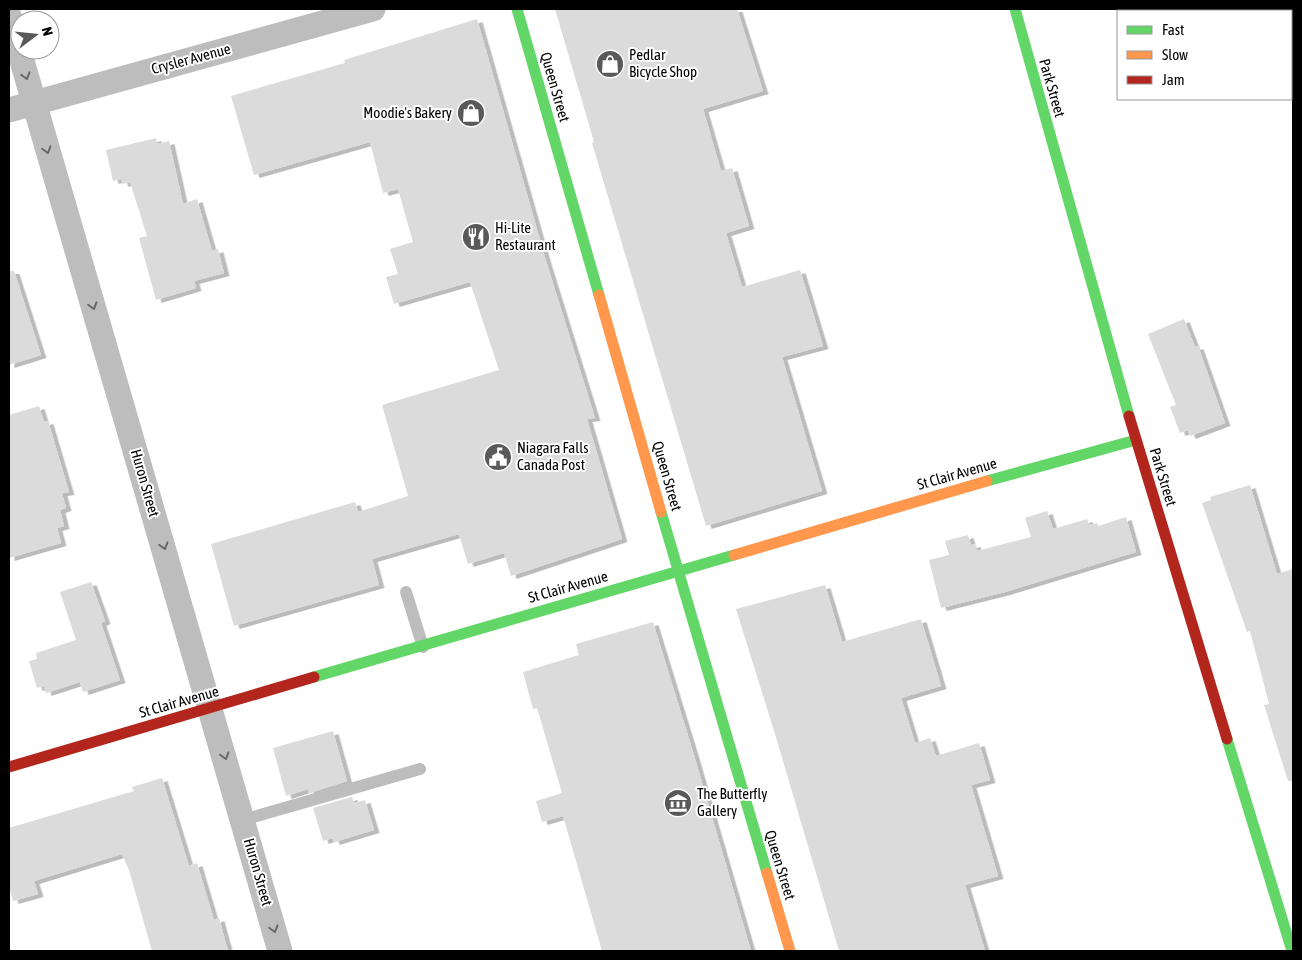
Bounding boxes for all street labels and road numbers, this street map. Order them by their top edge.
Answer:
street label: Crysler Avenue [149,40,233,77]
street label: Queen Street [537,50,574,124]
street label: Park Street [1036,57,1069,119]
street label: Queen Street [649,439,686,513]
street label: Park Street [1147,446,1180,508]
street label: Huron Street [128,447,163,519]
street label: St Clair Avenue [915,454,999,493]
street label: St Clair Avenue [526,567,610,606]
street label: St Clair Avenue [137,682,221,721]
street label: Queen Street [762,828,799,902]
street label: Huron Street [241,836,276,908]

